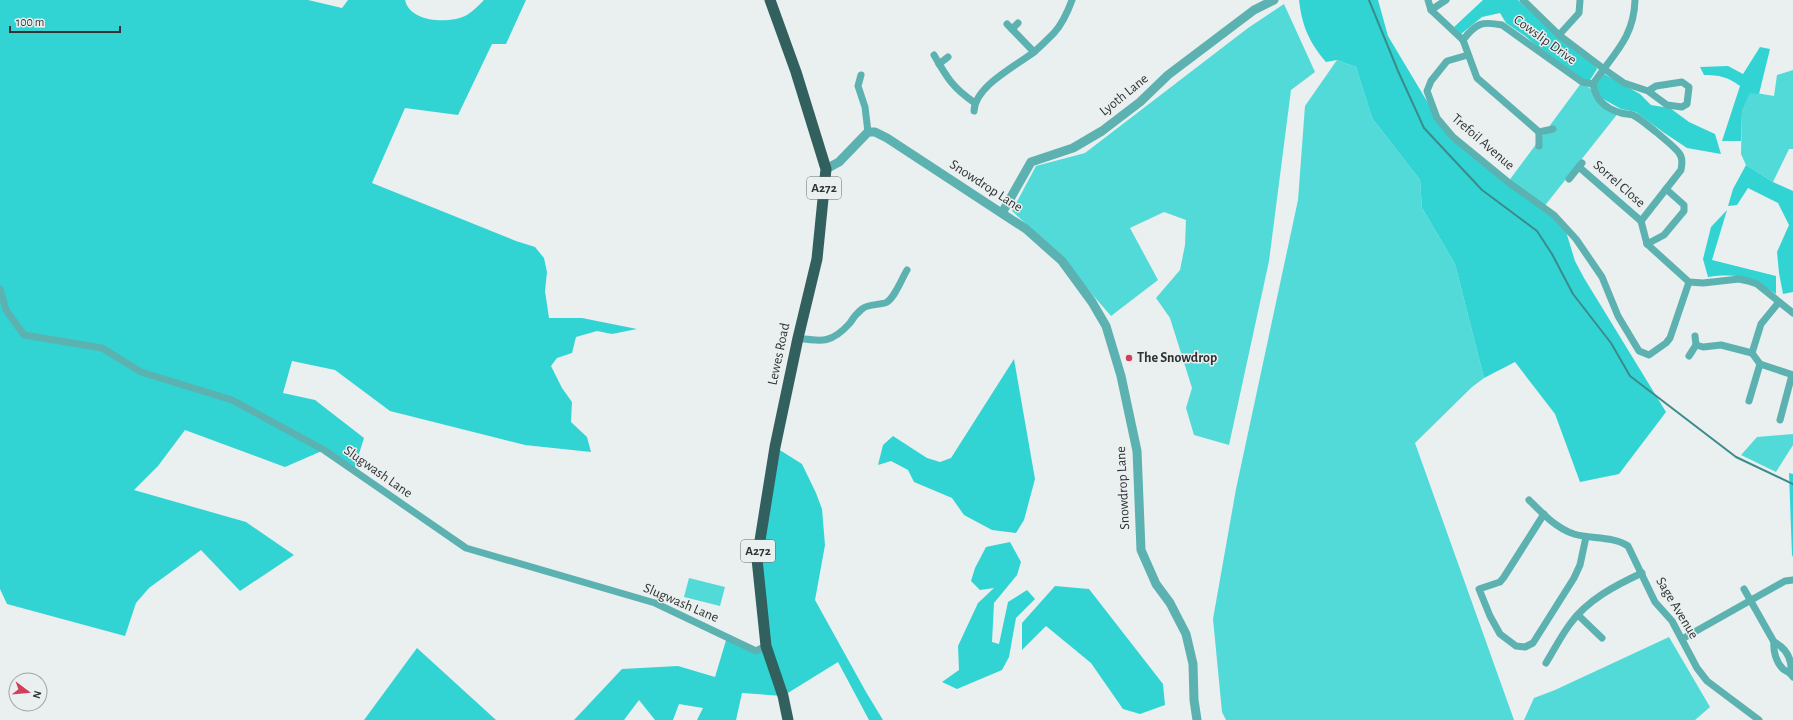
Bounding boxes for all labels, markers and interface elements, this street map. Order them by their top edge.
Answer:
scale bar [10,8,120,34]
street label: Cowslip Drive [1511,13,1579,67]
text: 100 m [16,16,44,28]
street label: Lyoth Lane [1097,71,1151,119]
street label: Trefoil Avenue [1449,111,1517,173]
street label: Snowdrop Lane [947,157,1025,215]
street label: Sorrel Close [1590,158,1648,210]
road number: A272 [807,177,841,199]
street label: Lewes Road [766,322,792,386]
place label: The Snowdrop [1137,351,1217,365]
marker: The Snowdrop [1124,353,1134,363]
street label: Slugwash Lane [341,443,415,501]
street label: Snowdrop Lane [1114,446,1132,530]
road number: A272 [741,540,775,562]
street label: Sage Avenue [1653,575,1701,641]
street label: Slugwash Lane [641,581,721,625]
north arrow [8,672,48,712]
text: N [31,689,43,700]

